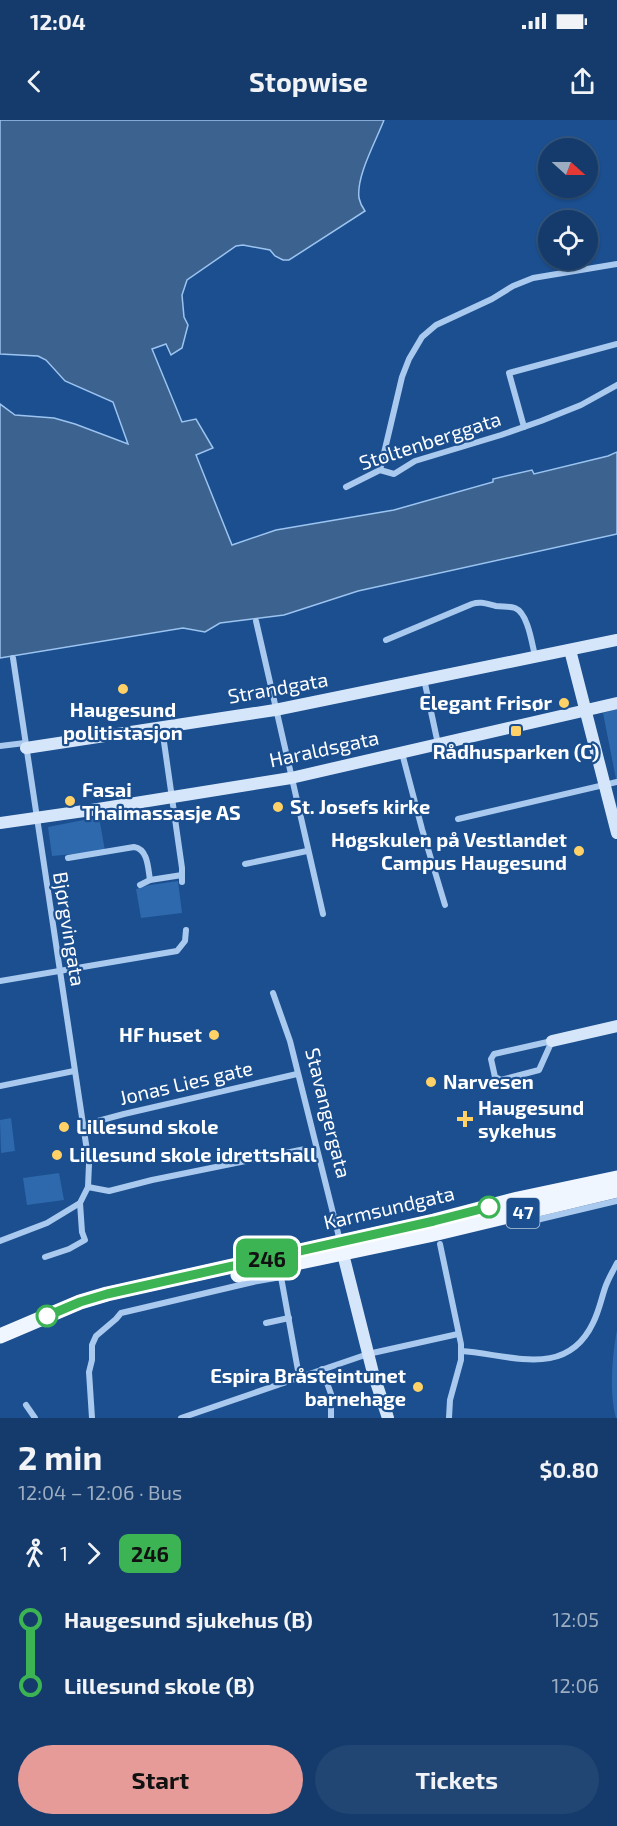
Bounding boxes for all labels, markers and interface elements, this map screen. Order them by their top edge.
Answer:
text: 12:04 [30,8,86,34]
icon: back [18,65,51,98]
text: Stopwise [249,65,368,97]
icon: share [566,65,599,98]
north arrow [538,138,598,198]
map controls [538,138,598,270]
button: locate [538,210,598,270]
street label: Stoltenberggata [356,406,504,474]
street label: Strandgata [226,666,330,708]
marker: Haugesund politistasjon [116,682,130,696]
place label: Elegant Frisør [419,690,552,714]
marker: Elegant Frisør [557,696,571,710]
place label: Haugesund politistasjon [63,697,183,744]
marker: Rådhusparken (C) [509,724,523,738]
street label: Haraldsgata [267,725,381,771]
place label: Rådhusparken (C) [433,739,599,763]
place label: Fasai Thaimassasje AS [82,777,241,824]
marker: Fasai Thaimassasje AS [63,794,77,808]
place label: St. Josefs kirke [290,794,430,818]
marker: St. Josefs kirke [271,800,285,814]
place label: Høgskulen på Vestlandet Campus Haugesund [331,827,567,874]
marker: Høgskulen på Vestlandet Campus Haugesund [572,844,586,858]
street label: Bjørgvingata [49,870,91,988]
place label: HF huset [119,1022,202,1046]
marker: HF huset [207,1028,221,1042]
street label: Stavangergata [301,1045,357,1180]
street label: Jonas Lies gate [117,1055,255,1109]
place label: Narvesen [443,1069,534,1093]
marker: Narvesen [424,1075,438,1089]
place label: Haugesund sykehus [478,1095,584,1143]
marker: Haugesund sykehus [456,1110,474,1128]
place label: Lillesund skole [76,1114,218,1138]
marker: Lillesund skole [57,1120,71,1134]
place label: Lillesund skole idrettshall [69,1142,317,1166]
marker: Lillesund skole idrettshall [50,1148,64,1162]
street label: Karmsundgata [321,1180,457,1234]
unlabelled marker [478,1196,500,1218]
road number: 47 [506,1198,540,1228]
line badge: 246 [232,1238,302,1278]
text: 246 [248,1246,286,1271]
unlabelled marker [36,1305,58,1327]
place label: Espira Bråsteintunet barnehage [210,1363,406,1410]
marker: Espira Bråsteintunet barnehage [411,1380,425,1394]
text: 2 min [18,1437,102,1477]
text: $0.80 [539,1456,599,1482]
text: 12:04 – 12:06 · Bus [18,1480,182,1504]
icon: walk [18,1537,51,1570]
icon: forward [77,1537,110,1570]
text: 1 [60,1541,68,1565]
text: 246 [131,1541,169,1566]
text: Haugesund sjukehus (B) [64,1606,313,1632]
text: 12:05 [552,1607,599,1631]
text: Lillesund skole (B) [64,1672,255,1698]
text: 12:06 [552,1673,599,1697]
button: Start [18,1745,303,1814]
button: Tickets [315,1745,599,1814]

